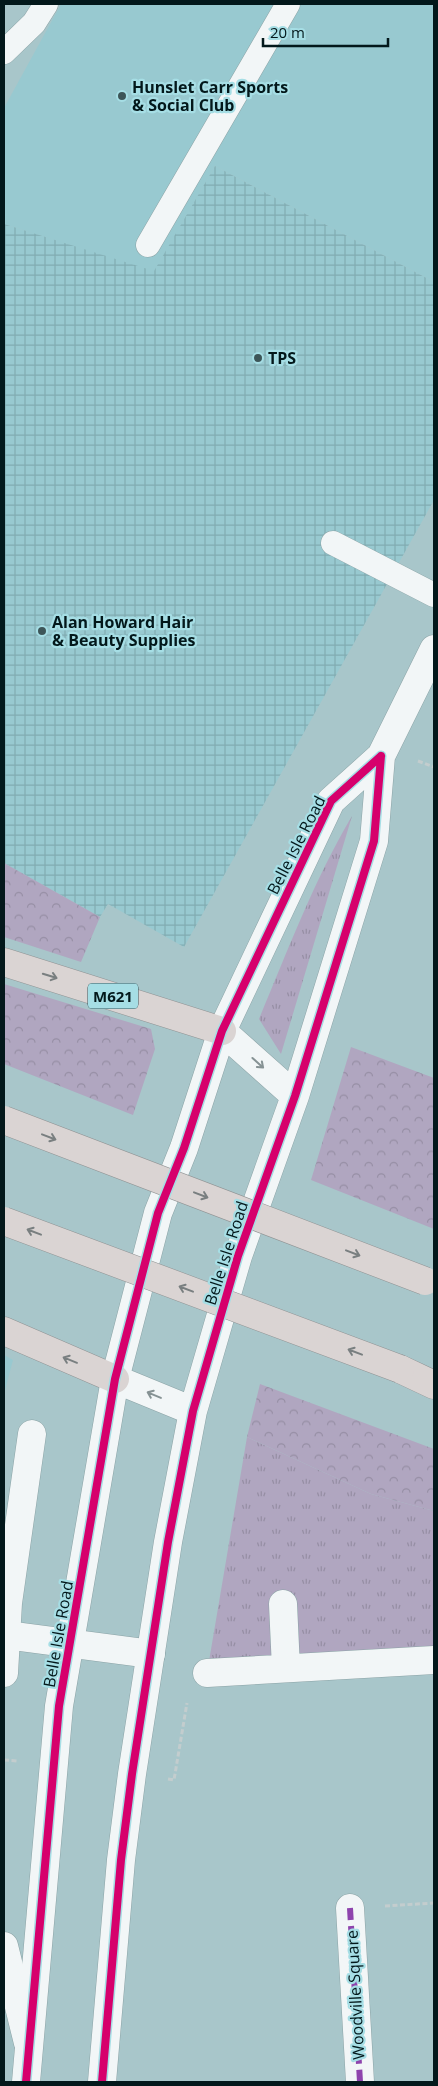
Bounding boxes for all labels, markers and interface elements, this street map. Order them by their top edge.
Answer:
scale bar [263,15,388,47]
text: 20 m [270,22,305,42]
place label: Hunslet Carr Sports & Social Club [132,76,288,116]
marker: Hunslet Carr Sports & Social Club [116,90,128,102]
place label: TPS [268,347,296,369]
marker: TPS [252,352,264,364]
place label: Alan Howard Hair & Beauty Supplies [52,611,196,651]
marker: Alan Howard Hair & Beauty Supplies [36,625,48,637]
street label: Belle Isle Road [262,792,330,898]
one-way arrow [42,972,58,982]
road number: M621 [88,984,138,1008]
one-way arrow [252,1057,265,1069]
one-way arrow [41,1133,56,1142]
one-way arrow [193,1191,208,1200]
street label: Belle Isle Road [199,1198,253,1308]
one-way arrow [27,1227,42,1236]
one-way arrow [345,1249,360,1258]
one-way arrow [179,1284,194,1293]
one-way arrow [348,1347,363,1356]
one-way arrow [63,1355,78,1365]
one-way arrow [147,1390,162,1400]
street label: Belle Isle Road [38,1579,78,1689]
street label: Woodville Square [341,1930,369,2060]

